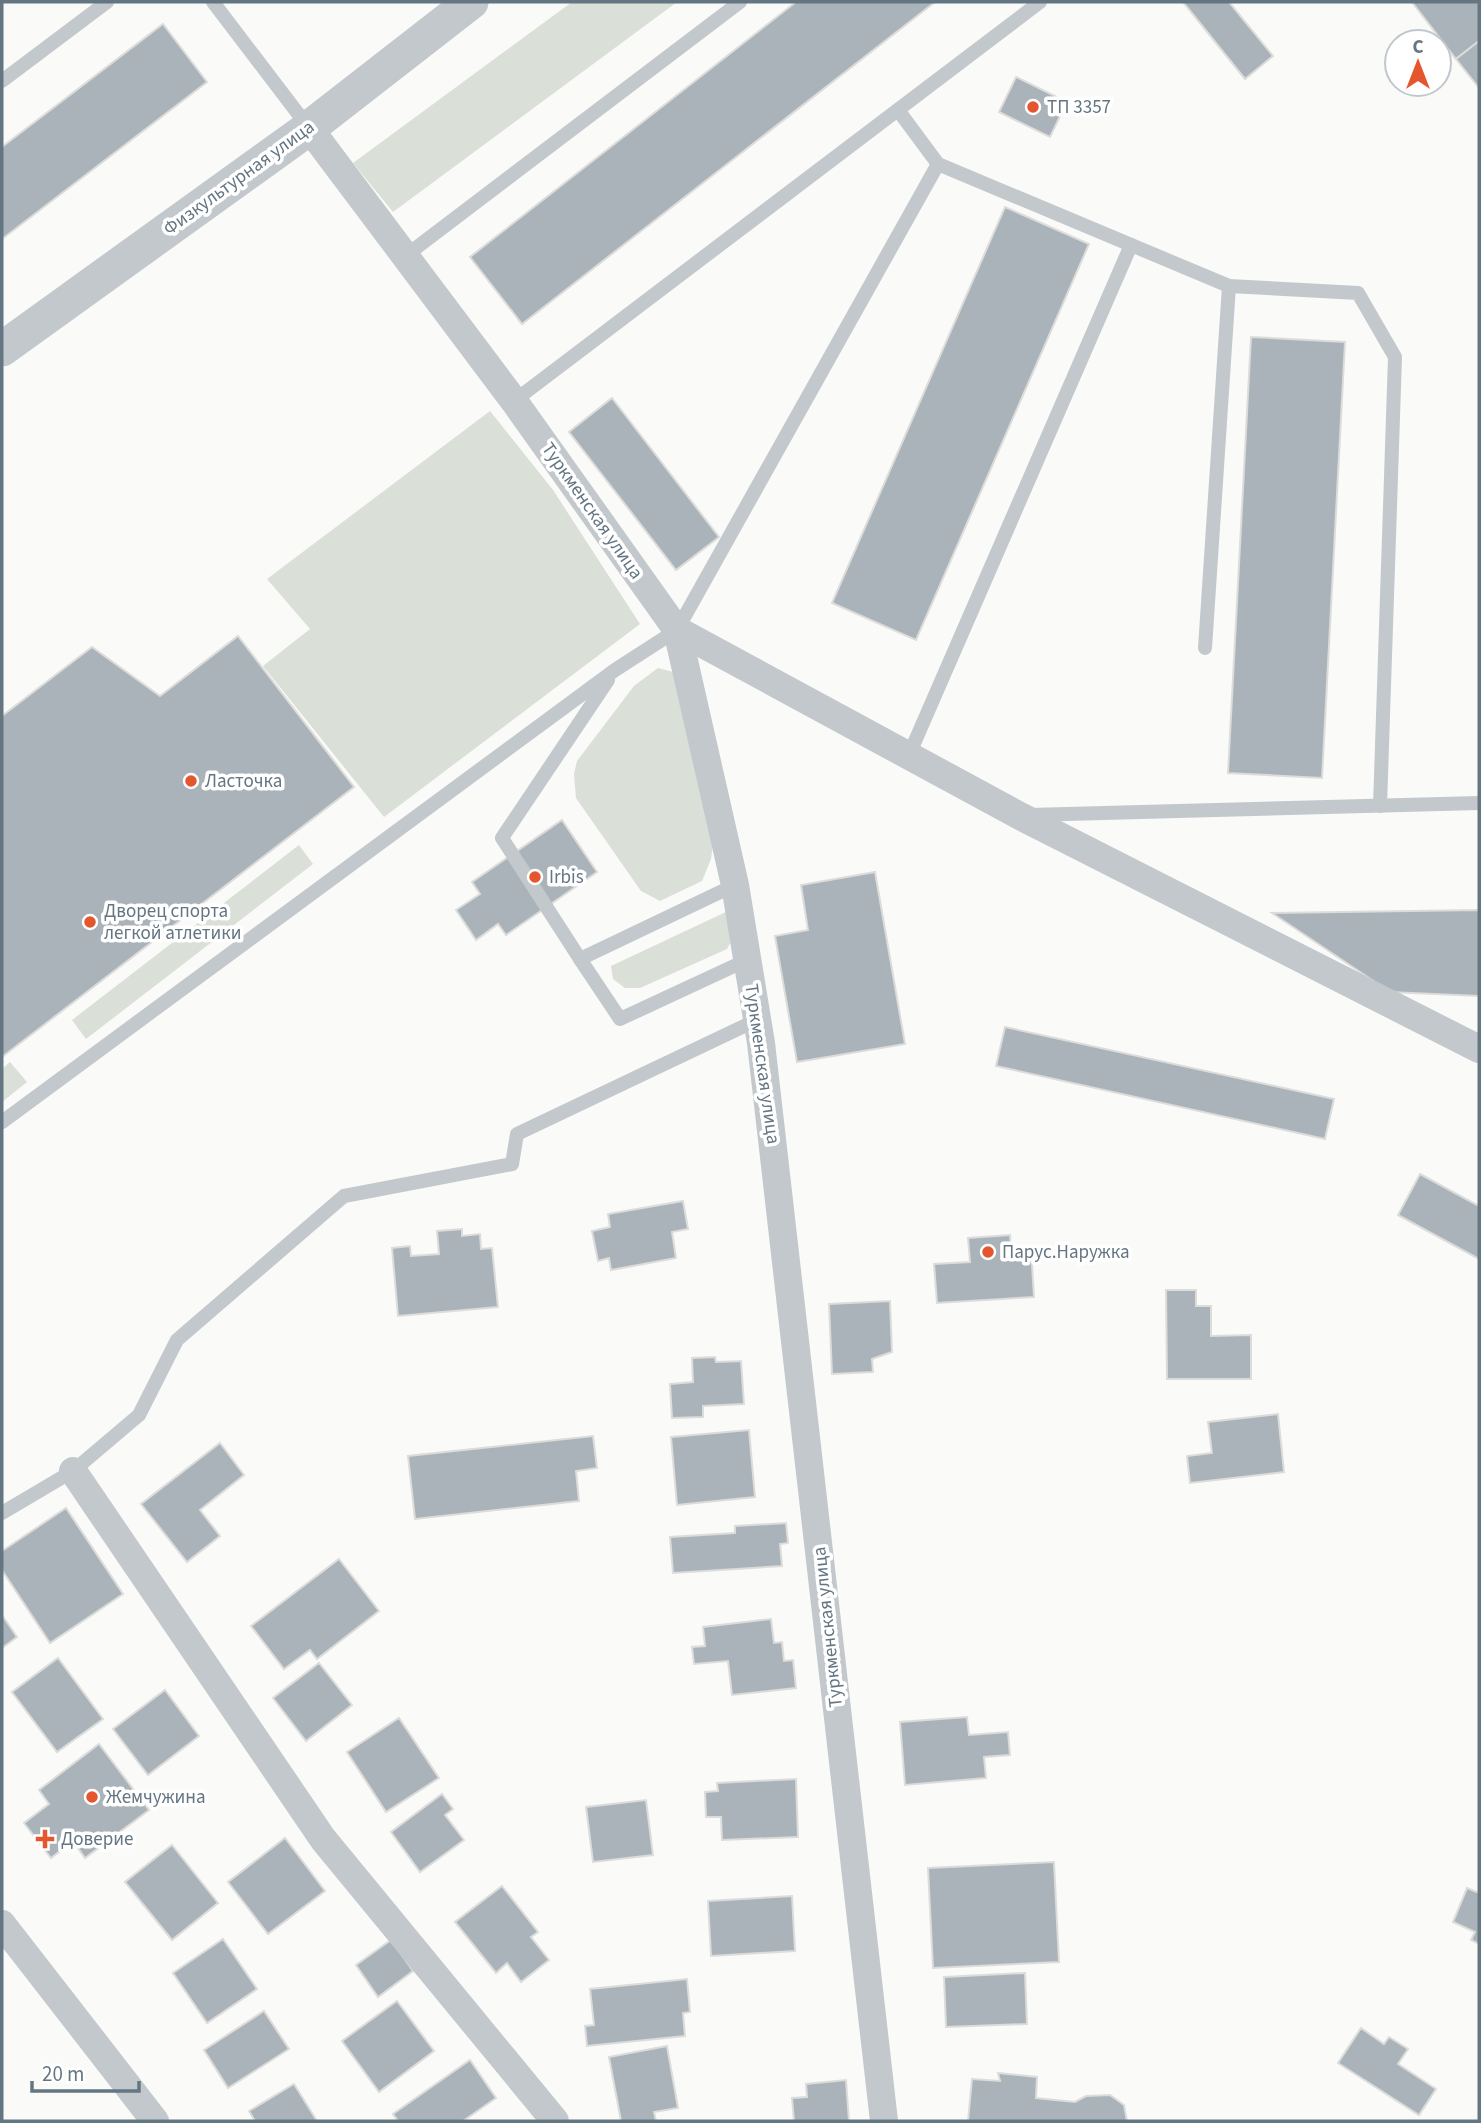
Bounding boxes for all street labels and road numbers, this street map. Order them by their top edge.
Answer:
street label: Физкультурная улица [158,114,320,242]
street label: Туркменская улица [535,437,649,585]
street label: Туркменская улица [737,982,787,1146]
street label: Туркменская улица [806,1545,850,1709]

